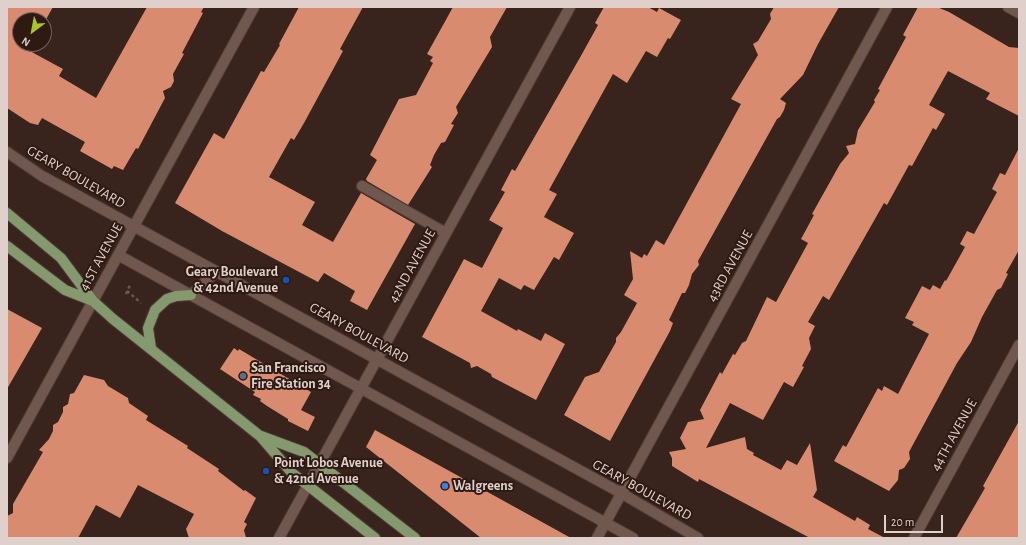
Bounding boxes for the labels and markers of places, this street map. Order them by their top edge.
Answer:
place label: Geary Boulevard & 42nd Avenue [186,264,278,296]
marker: Geary Boulevard & 42nd Avenue [281,275,291,285]
place label: San Francisco Fire Station 34 [251,360,331,392]
marker: San Francisco Fire Station 34 [238,371,248,381]
place label: Point Lobos Avenue & 42nd Avenue [274,455,383,488]
marker: Point Lobos Avenue & 42nd Avenue [261,466,271,476]
place label: Walgreens [453,478,513,494]
marker: Walgreens [440,481,450,491]

